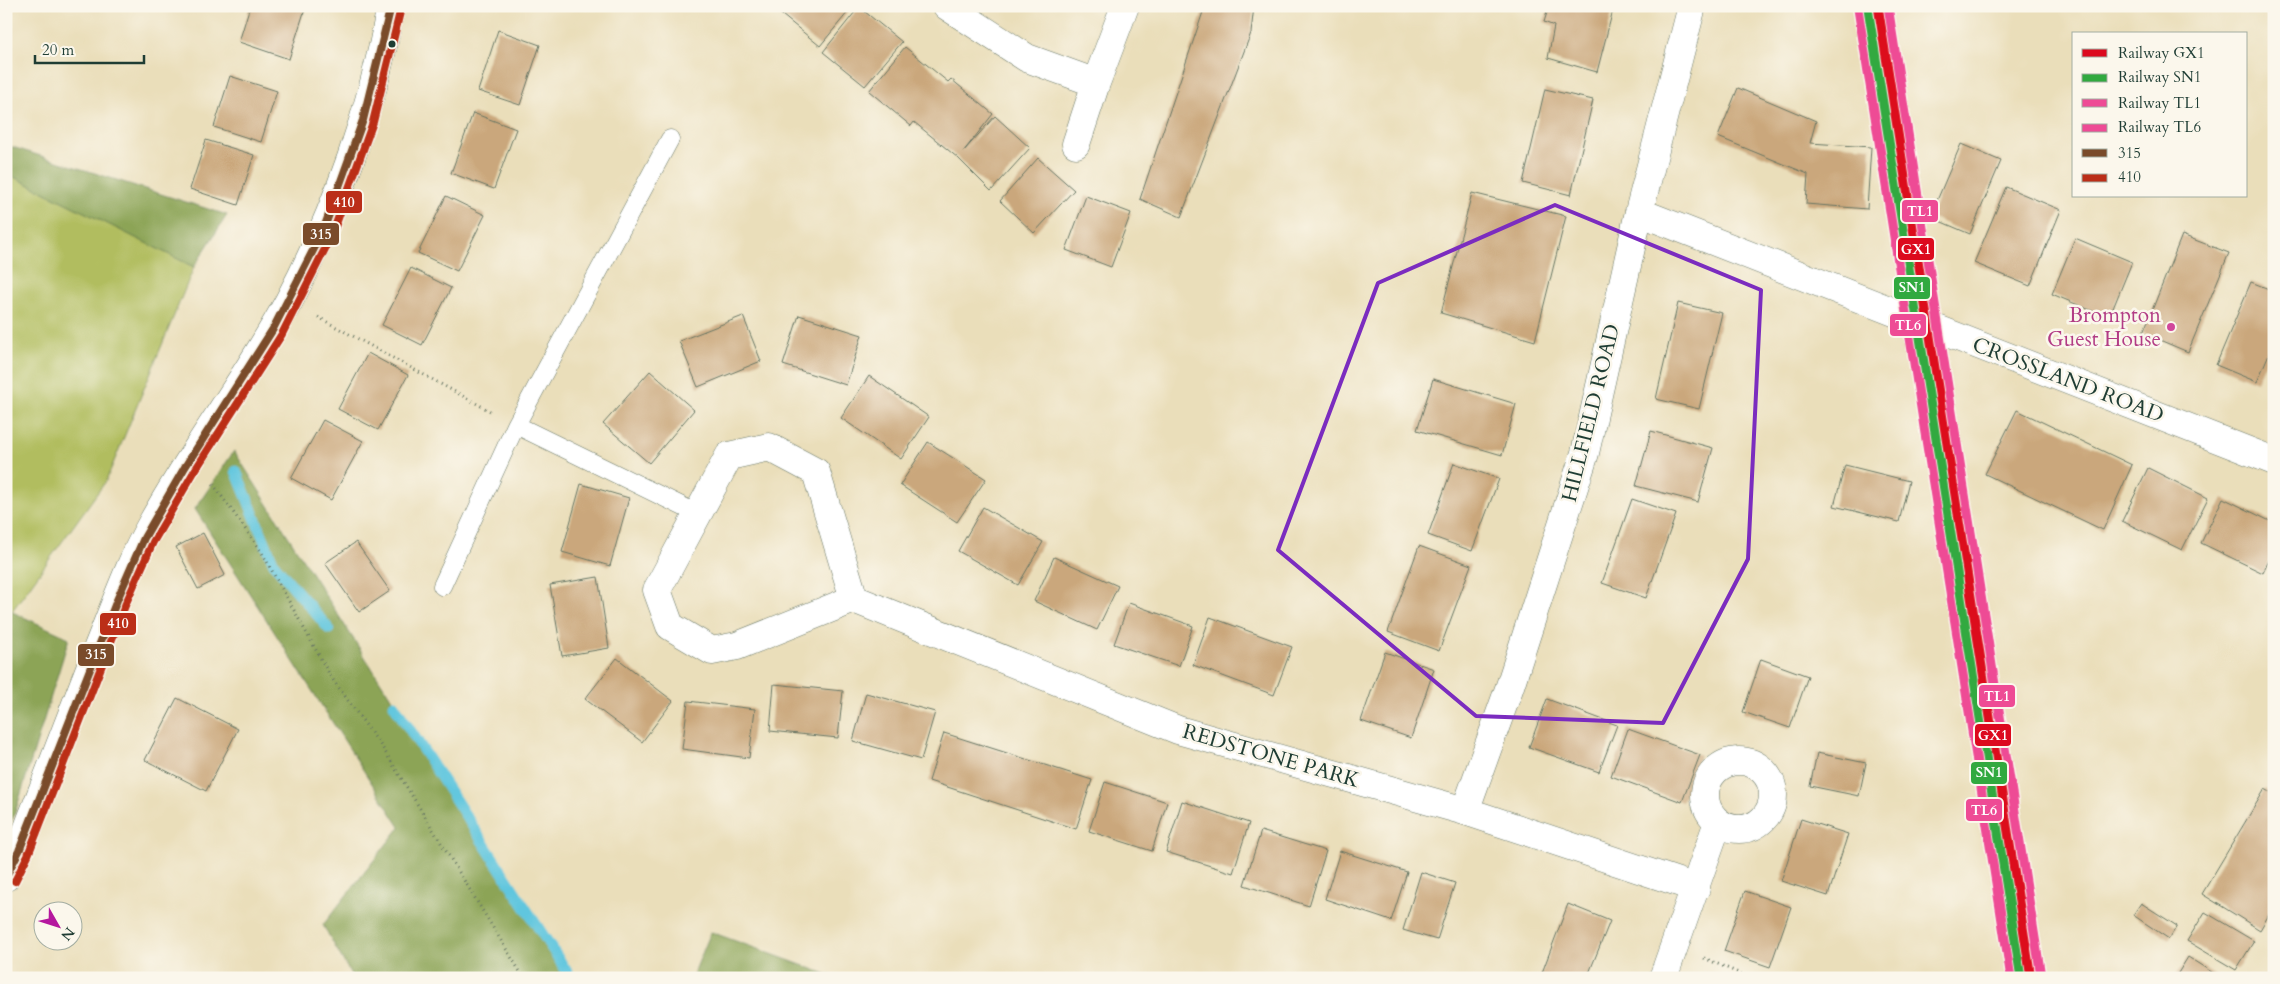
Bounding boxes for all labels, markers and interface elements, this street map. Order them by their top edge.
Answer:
scale bar [35,32,144,64]
legend [2072,32,2248,198]
unlabelled marker [387,39,397,49]
text: 20 m [42,40,74,60]
text: Railway GX1 [2118,43,2205,63]
text: Railway SN1 [2118,67,2201,87]
text: Railway TL1 [2118,93,2201,113]
text: Railway TL6 [2118,117,2201,137]
text: 315 [2118,143,2141,163]
text: 410 [2118,167,2141,187]
line badge: 410 [325,190,363,214]
text: 410 [333,193,355,212]
line badge: TL1 [1901,199,1939,223]
text: TL1 [1907,202,1933,221]
line badge: 315 [302,222,340,246]
text: 315 [310,225,332,244]
line badge: GX1 [1897,237,1935,261]
text: GX1 [1901,240,1931,259]
line badge: SN1 [1893,276,1931,300]
text: SN1 [1899,278,1925,297]
place label: Brompton Guest House [2047,301,2161,354]
line badge: TL6 [1889,313,1927,337]
text: TL6 [1895,316,1921,335]
street label: HILLFIELD ROAD [1555,321,1627,505]
marker: Brompton Guest House [2165,321,2177,333]
street label: CROSSLAND ROAD [1968,330,2168,430]
line badge: 410 [99,612,137,636]
text: 410 [107,614,129,633]
line badge: 315 [77,643,115,667]
text: 315 [85,645,107,664]
line badge: TL1 [1978,684,2016,708]
text: TL1 [1984,687,2010,706]
street label: REDSTONE PARK [1179,717,1363,795]
line badge: GX1 [1974,723,2012,747]
text: GX1 [1978,726,2008,745]
line badge: SN1 [1970,761,2008,785]
text: SN1 [1976,763,2002,782]
line badge: TL6 [1965,798,2003,822]
text: TL6 [1971,801,1997,820]
north arrow [32,902,82,952]
text: N [57,923,79,945]

